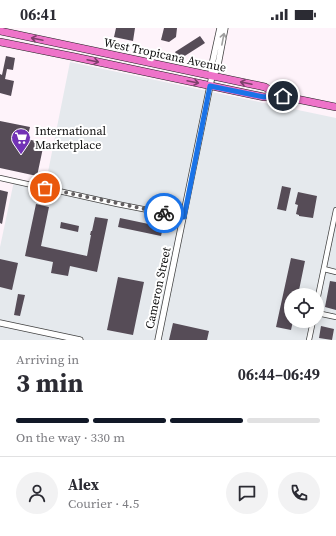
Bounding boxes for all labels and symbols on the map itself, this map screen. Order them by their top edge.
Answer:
one-way arrow [220,33,228,46]
street label: West Tropicana Avenue [102,34,228,76]
one-way arrow [31,35,44,43]
one-way arrow [86,57,99,65]
one-way arrow [187,78,200,86]
one-way arrow [239,79,252,87]
pin [266,79,300,113]
place label: International Marketplace [35,123,107,153]
supermarket icon: International Marketplace [10,127,32,155]
pin [28,171,62,205]
courier [144,193,184,233]
street label: Cameron Street [142,246,174,330]

